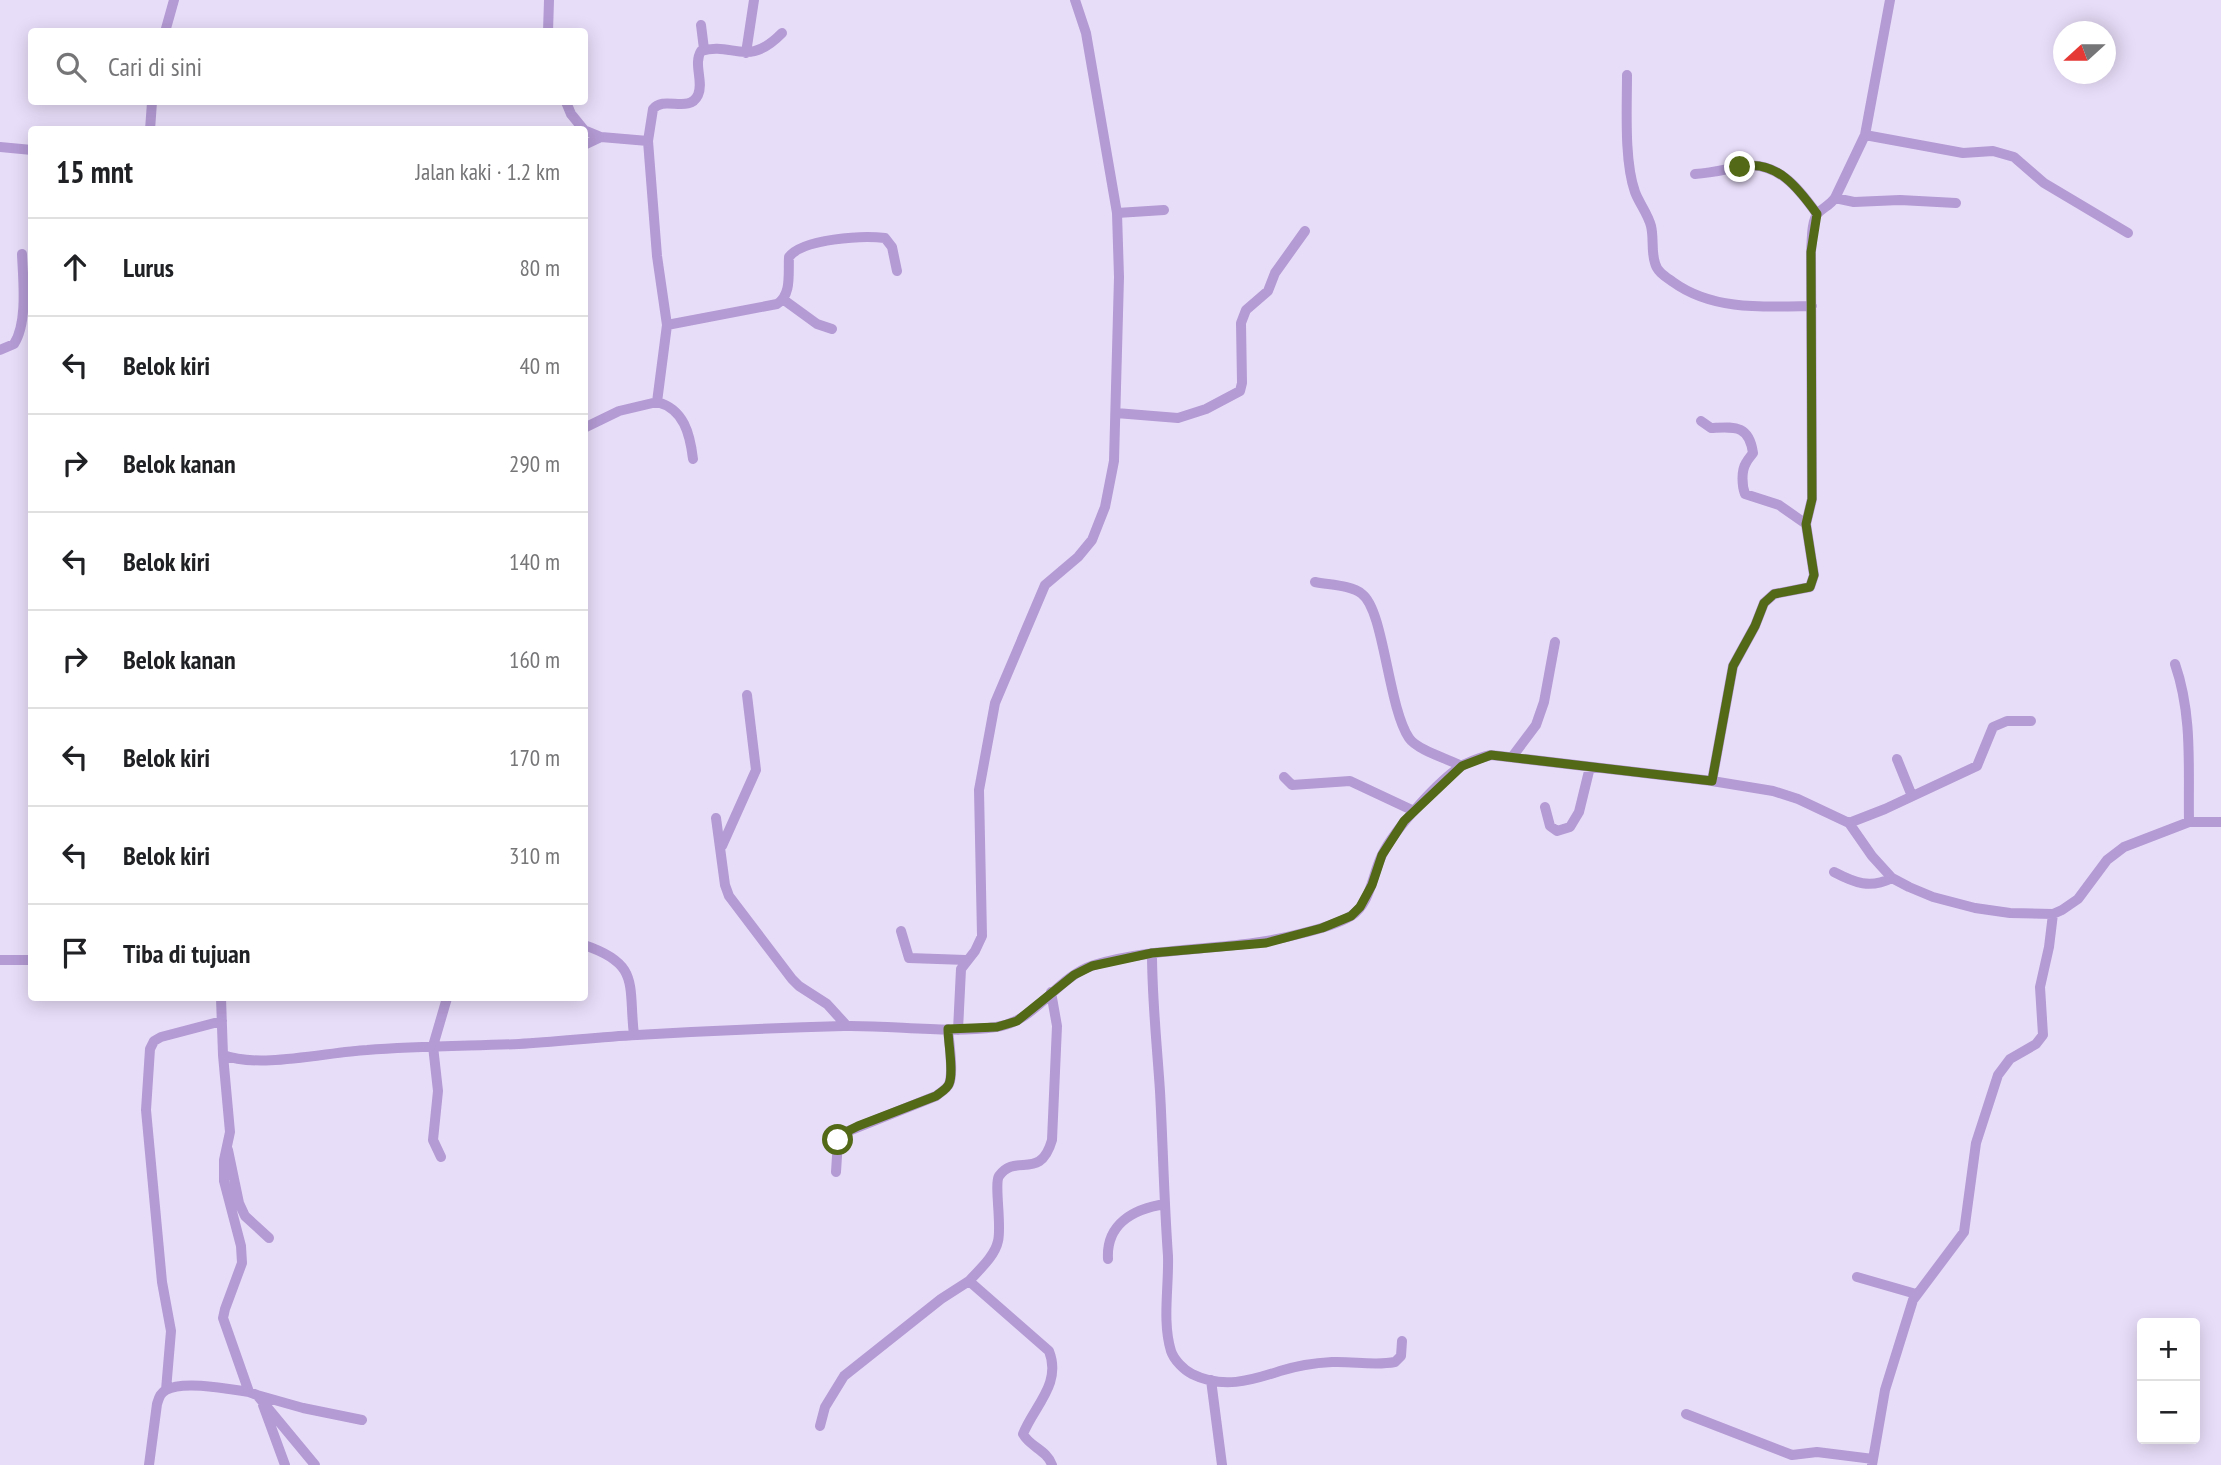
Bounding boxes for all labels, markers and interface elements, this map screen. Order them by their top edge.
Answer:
north arrow [2053,21,2116,84]
search box [28,28,588,105]
icon: search [52,48,90,86]
text: Cari di sini [108,50,202,83]
route end [1724,151,1755,182]
text: 15 mnt [56,152,133,191]
text: Jalan kaki · 1.2 km [415,157,560,186]
icon: ahead [56,248,94,286]
text: Lurus [123,251,174,284]
text: 80 m [519,253,560,282]
icon: left [56,346,94,384]
text: Belok kiri [123,349,210,382]
text: 40 m [519,351,560,380]
icon: right [56,444,94,482]
text: Belok kanan [123,447,236,480]
text: 290 m [509,449,560,478]
icon: left [56,542,94,580]
text: Belok kiri [123,545,210,578]
text: 140 m [509,547,560,576]
icon: right [56,640,94,678]
text: Belok kanan [123,643,236,676]
text: 160 m [509,645,560,674]
icon: left [56,738,94,776]
text: Belok kiri [123,741,210,774]
text: 170 m [509,743,560,772]
icon: left [56,836,94,874]
text: Belok kiri [123,839,210,872]
text: 310 m [509,841,560,870]
icon: arrive [56,934,94,972]
text: Tiba di tujuan [123,937,251,970]
route start [822,1124,853,1155]
map controls [2137,1318,2200,1444]
button: + [2137,1318,2200,1381]
button: − [2137,1381,2200,1444]

